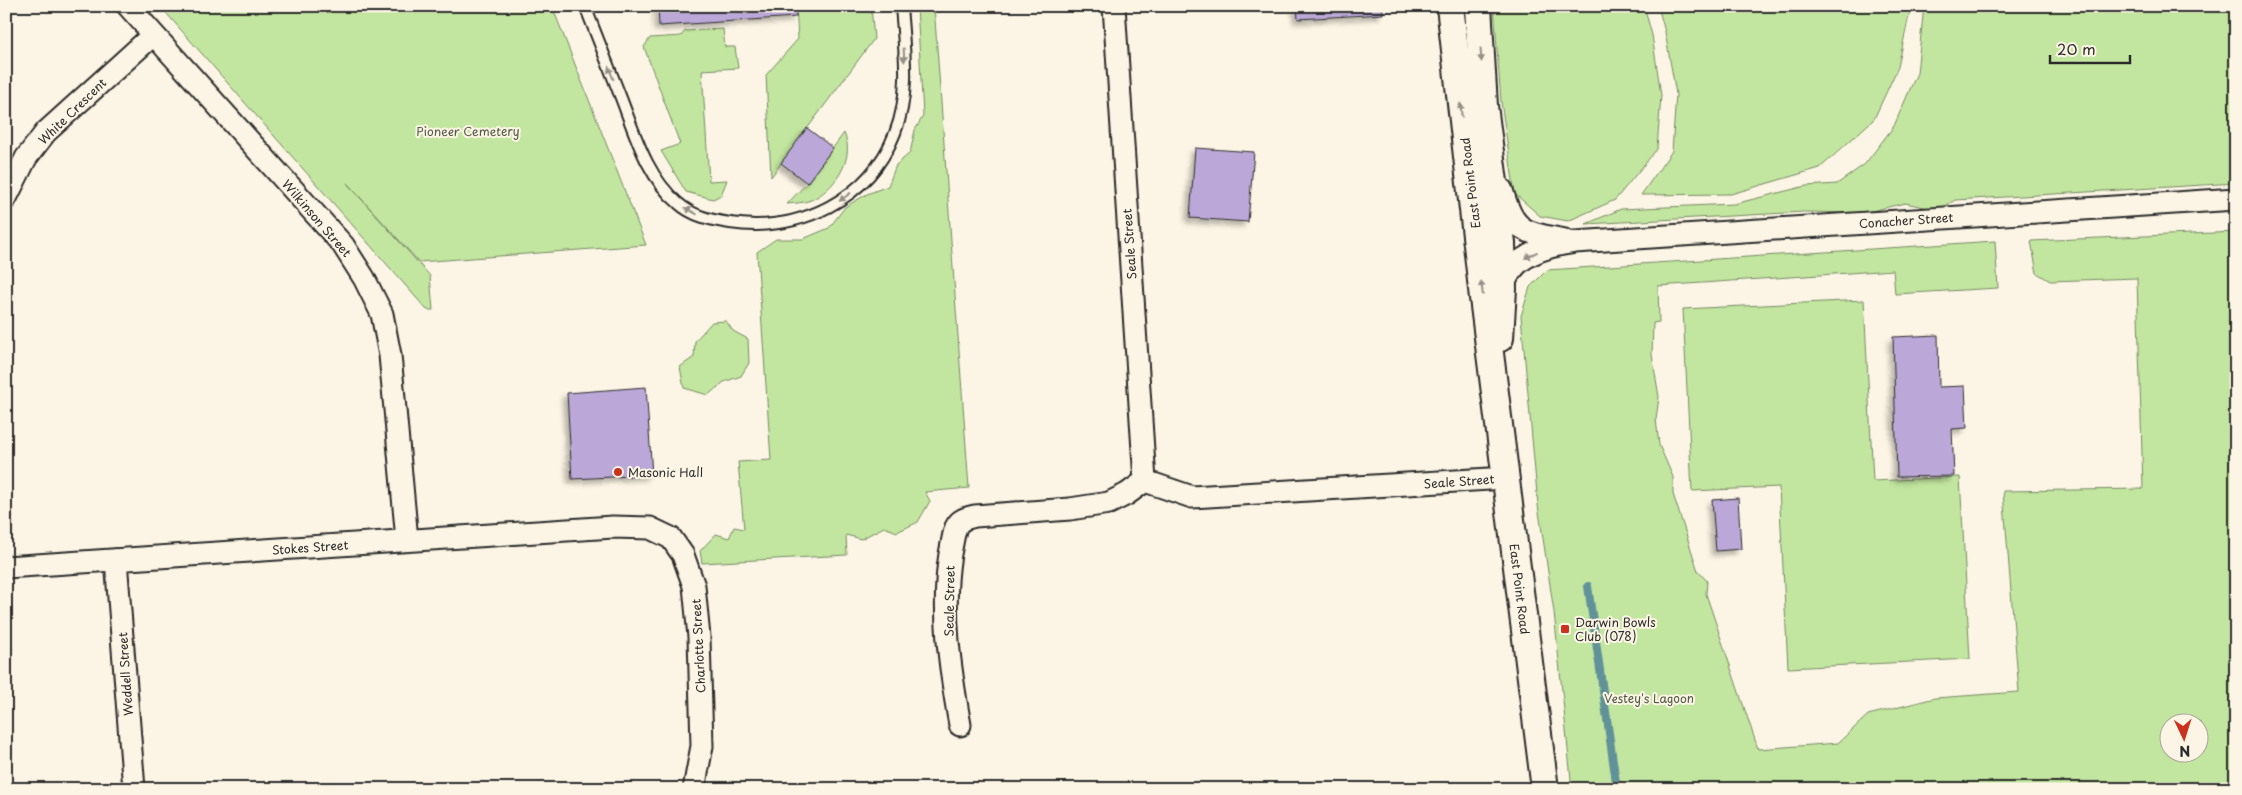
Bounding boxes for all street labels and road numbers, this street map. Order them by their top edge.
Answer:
street label: White Crescent [34,74,110,148]
street label: East Point Road [1456,137,1484,229]
street label: Wilkinson Street [278,175,356,261]
street label: Seale Street [1118,208,1140,280]
street label: Conacher Street [1858,208,1954,232]
street label: Seale Street [1423,470,1495,492]
street label: Stokes Street [271,535,349,559]
street label: East Point Road [1506,543,1534,635]
street label: Seale Street [939,565,959,637]
street label: Charlotte Street [687,598,709,694]
street label: Weddell Street [113,631,137,716]

